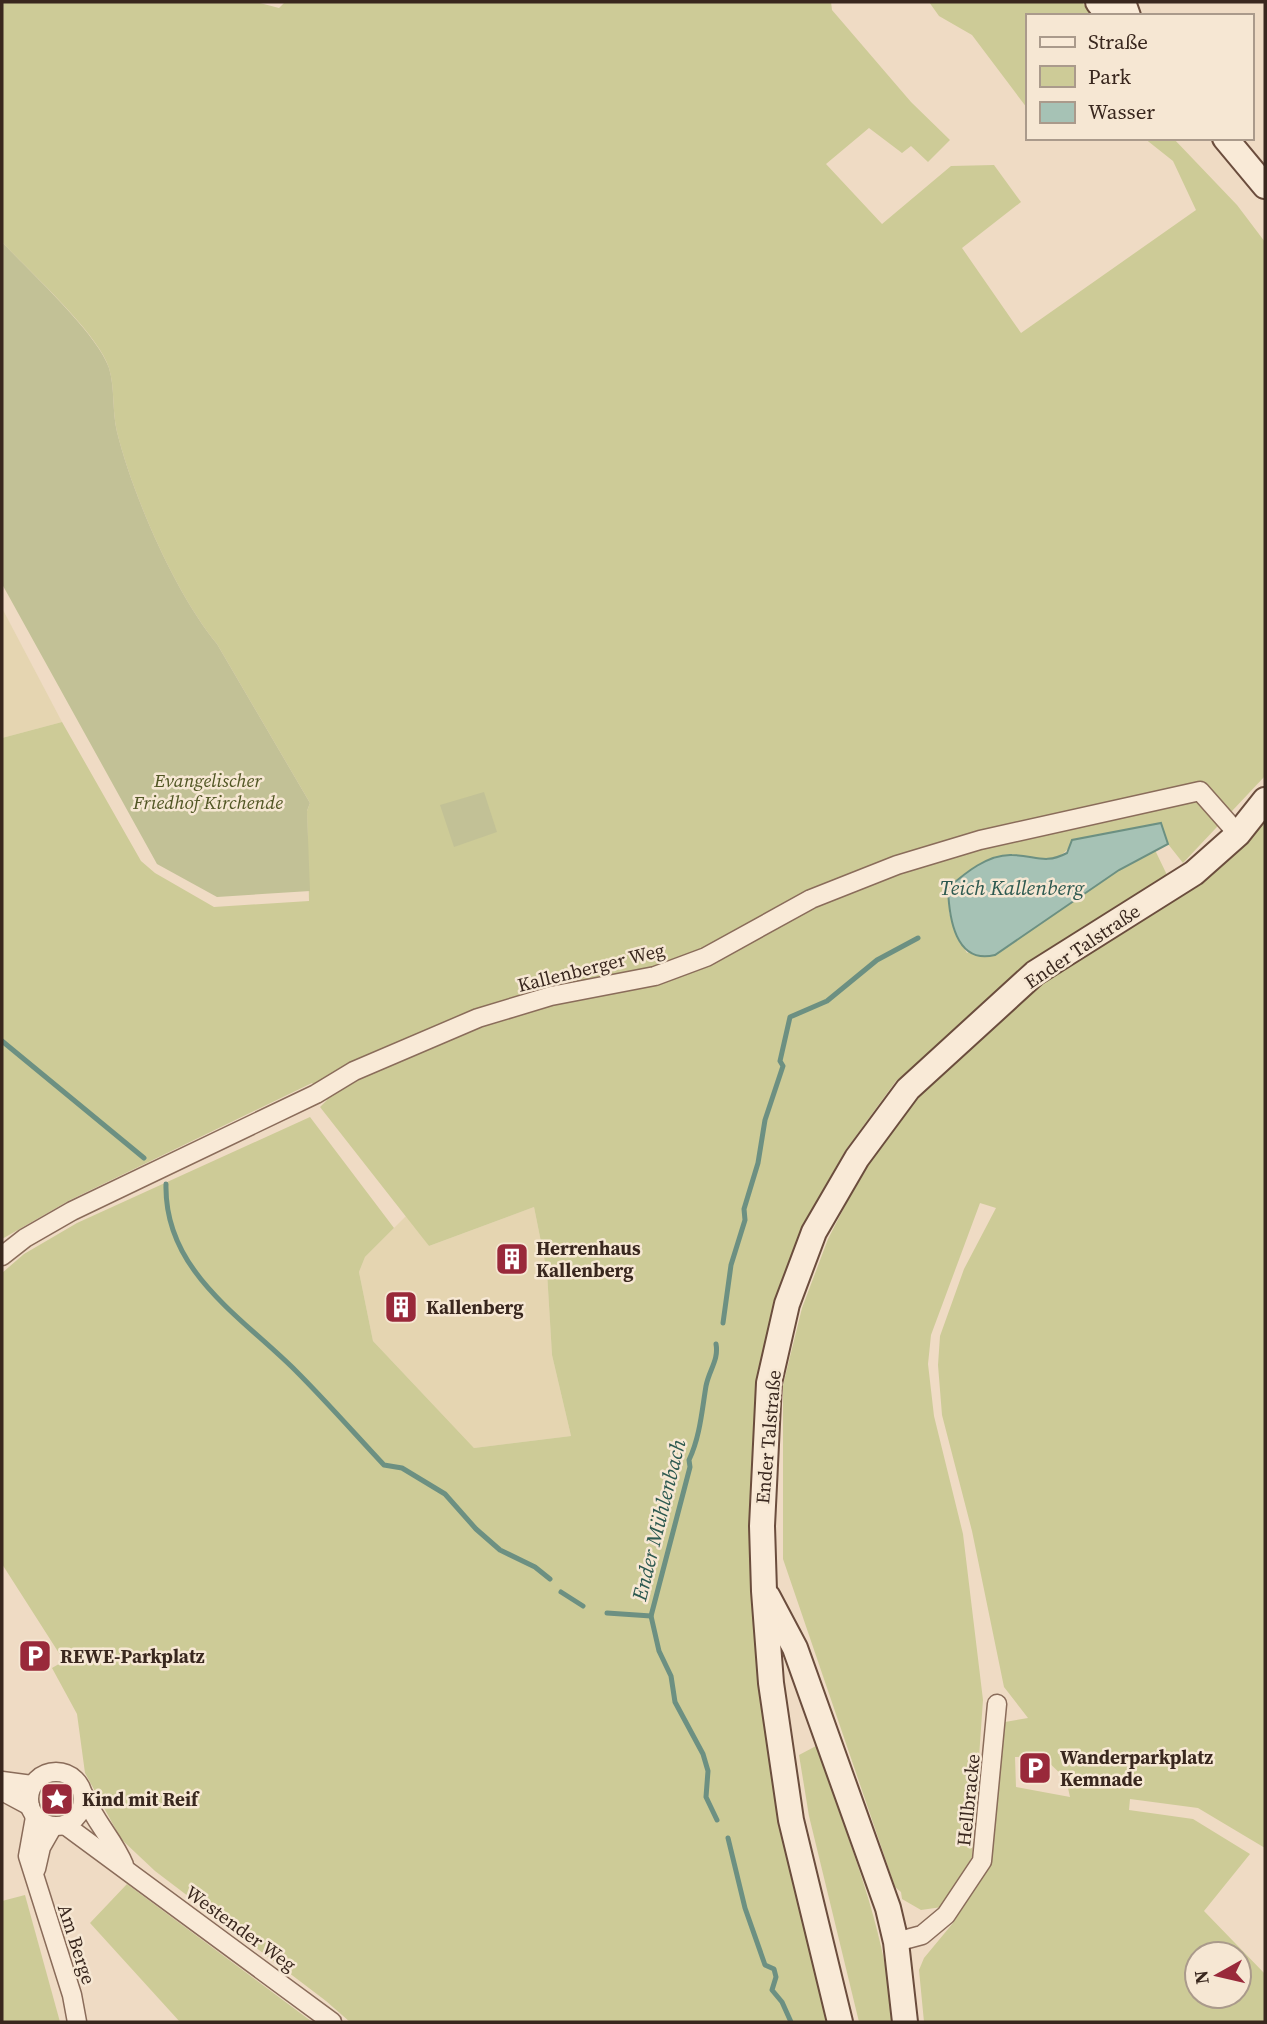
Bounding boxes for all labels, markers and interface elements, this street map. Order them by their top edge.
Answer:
legend [1026,14,1253,140]
text: Straße [1088,27,1148,56]
text: Park [1088,62,1132,91]
text: Wasser [1088,97,1155,126]
park label: Evangelischer Friedhof Kirchende [132,767,283,815]
water label: Teich Kallenberg [940,873,1085,902]
street label: Ender Talstraße [1019,898,1145,994]
street label: Kallenberger Weg [515,936,667,998]
place label: Herrenhaus Kallenberg [536,1235,641,1283]
building icon: Herrenhaus Kallenberg [493,1240,531,1278]
building icon: Kallenberg [382,1288,420,1326]
place label: Kallenberg [426,1294,524,1320]
street label: Ender Talstraße [749,1369,787,1505]
water label: Ender Mühlenbach [624,1436,693,1605]
parking icon: REWE-Parkplatz [16,1637,54,1675]
place label: REWE-Parkplatz [60,1643,205,1669]
place label: Wanderparkplatz Kemnade [1060,1744,1213,1792]
parking icon: Wanderparkplatz Kemnade [1016,1749,1054,1787]
street label: Hellbracke [950,1753,986,1847]
place icon: Kind mit Reif [38,1780,76,1818]
place label: Kind mit Reif [82,1786,200,1812]
street label: Westender Weg [180,1879,302,1977]
street label: Am Berge [52,1901,102,1987]
north arrow [1183,1940,1253,2010]
text: N [1187,1969,1215,1986]

